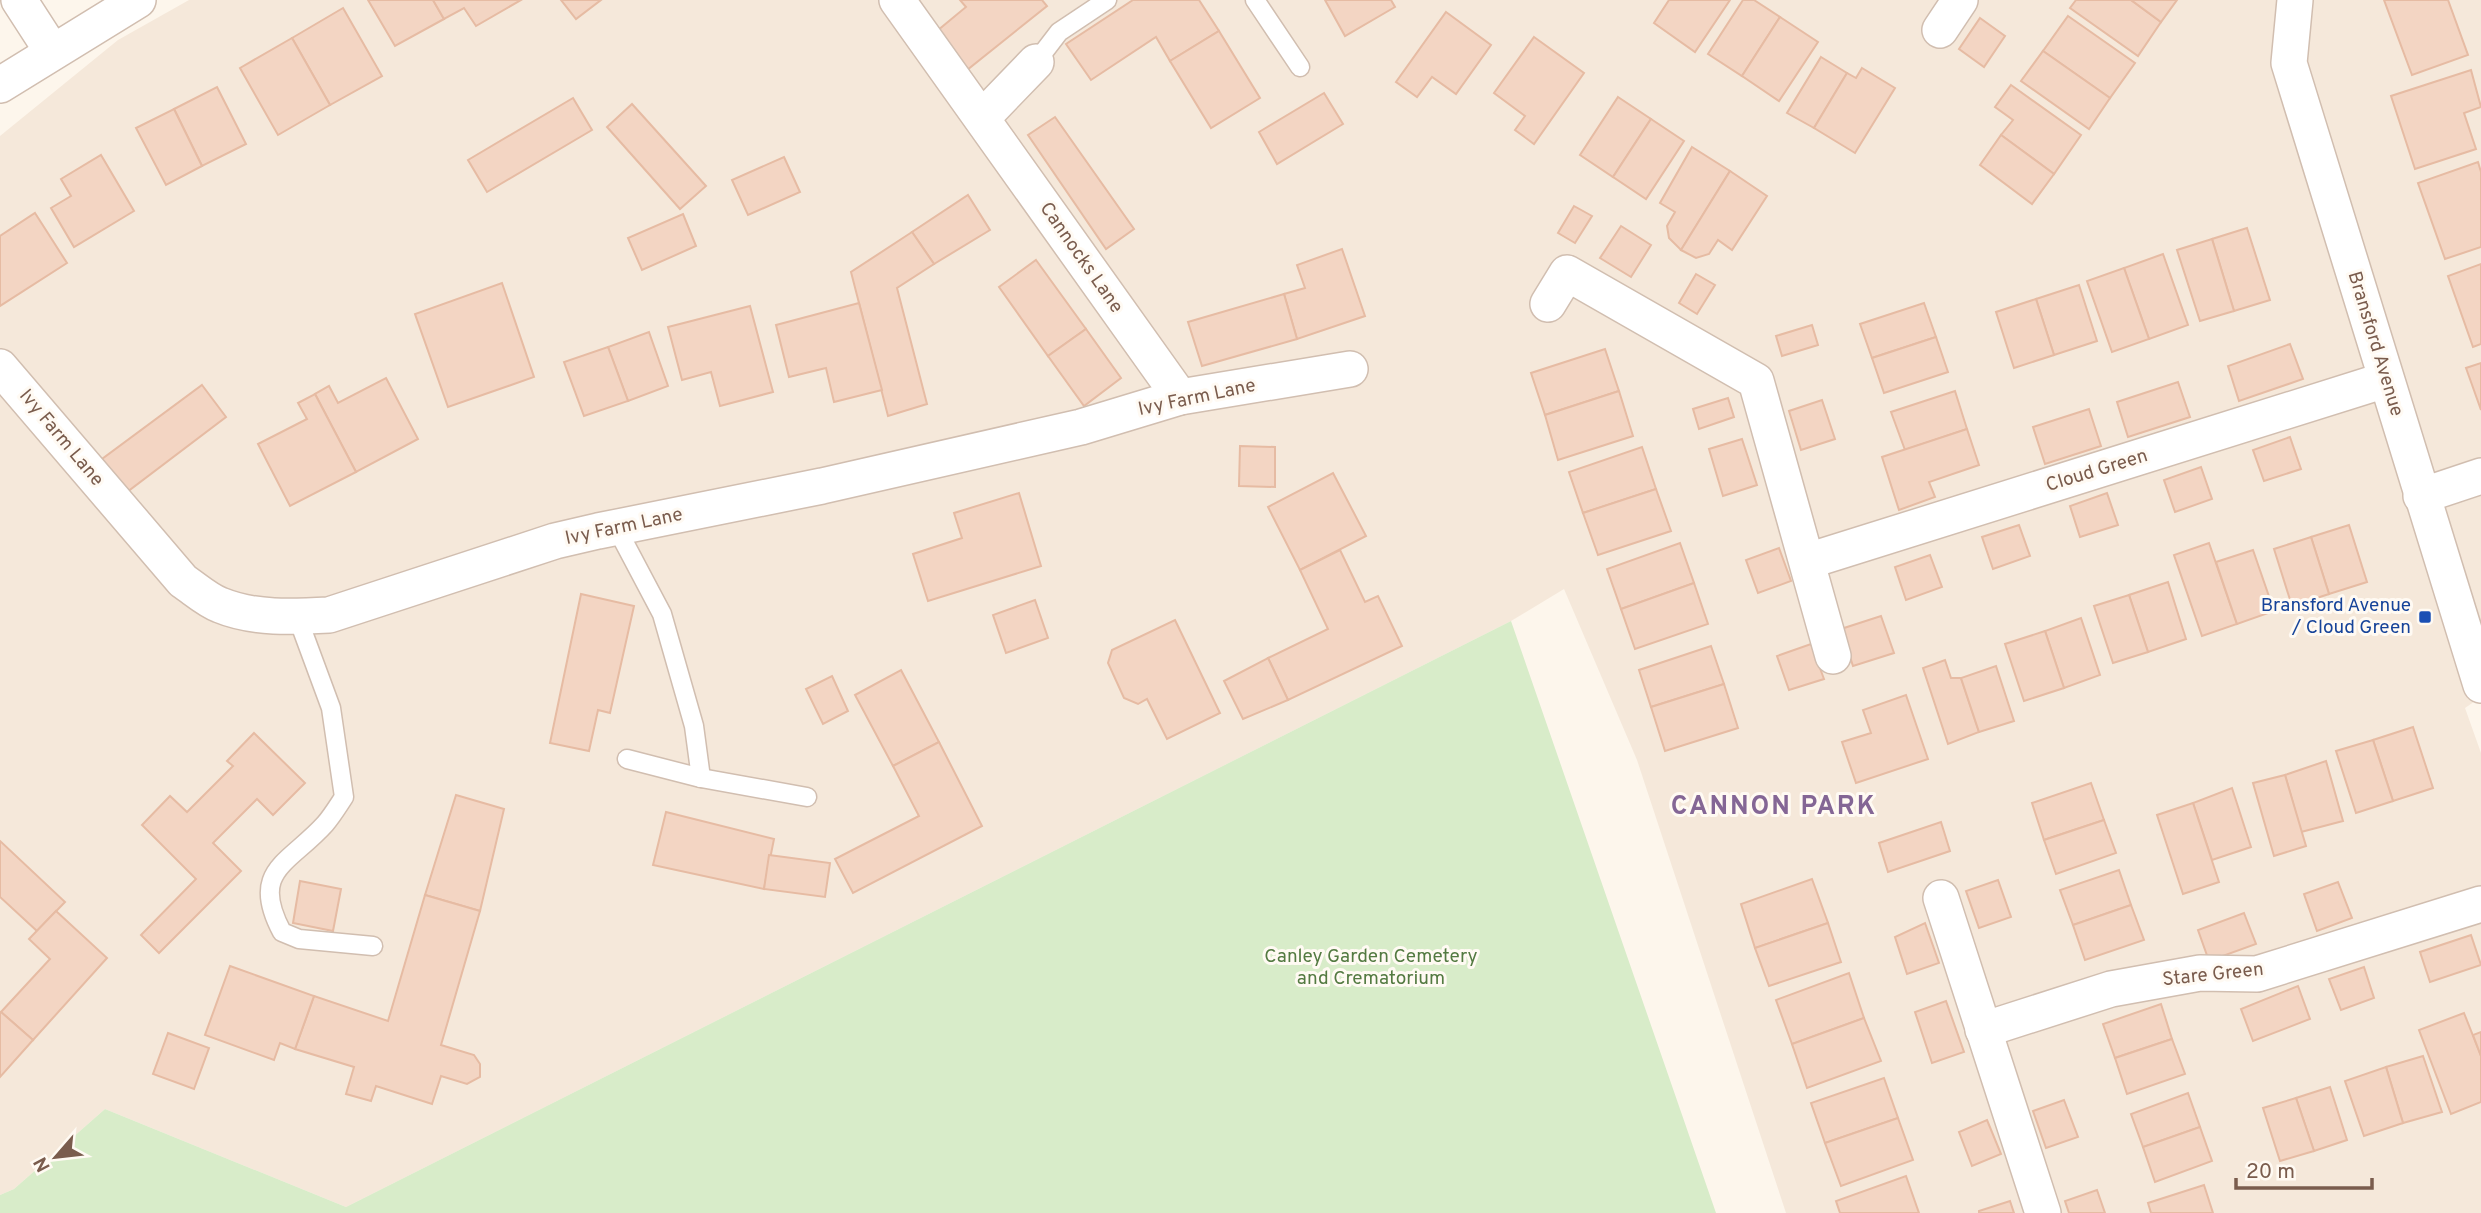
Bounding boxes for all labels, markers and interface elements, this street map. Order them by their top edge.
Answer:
street label: Cannocks Lane [1034,198,1128,318]
street label: Bransford Avenue [2342,269,2408,419]
street label: Ivy Farm Lane [1136,374,1258,422]
street label: Ivy Farm Lane [13,385,109,491]
street label: Cloud Green [2043,444,2151,498]
street label: Ivy Farm Lane [563,503,685,551]
place label: Bransford Avenue / Cloud Green [2261,594,2411,640]
marker: Bransford Avenue / Cloud Green [2417,609,2433,625]
district label: CANNON PARK [1671,791,1877,824]
park label: Canley Garden Cemetery and Crematorium [1264,945,1478,991]
street label: Stare Green [2161,958,2265,992]
north arrow [21,1122,91,1192]
scale bar [2236,1146,2372,1190]
text: N [29,1152,57,1176]
text: 20 m [2246,1159,2295,1186]

